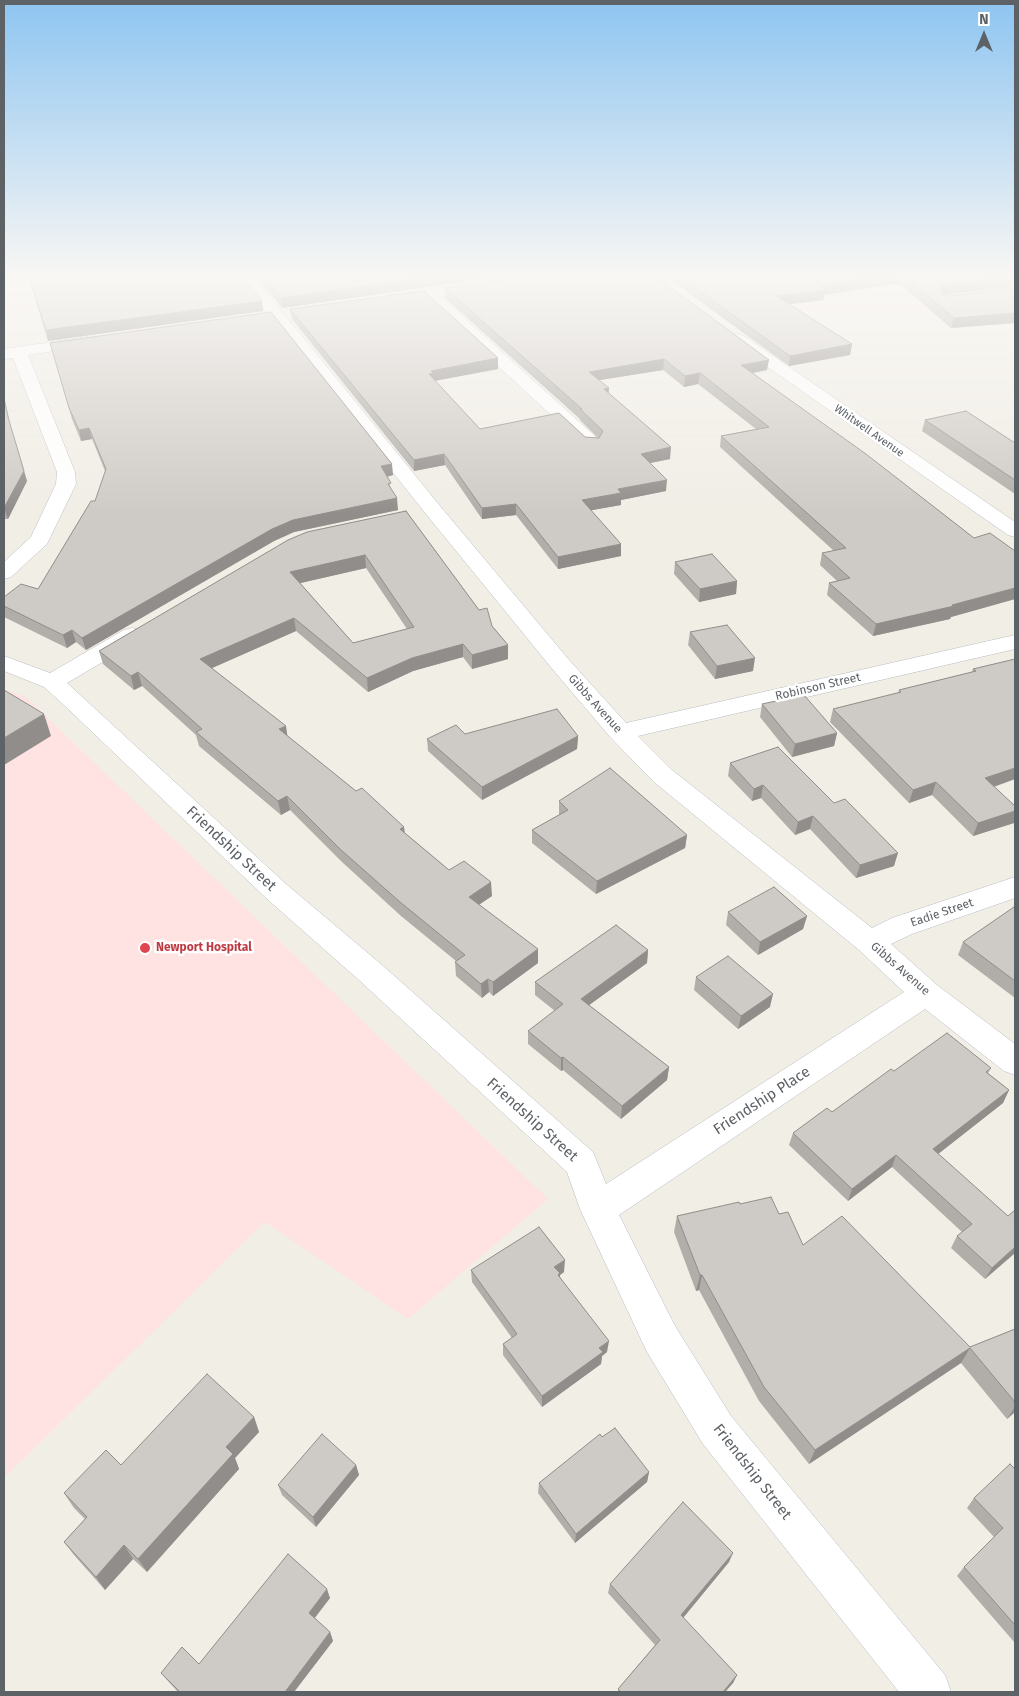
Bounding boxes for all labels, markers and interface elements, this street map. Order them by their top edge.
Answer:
north arrow [959,10,1009,60]
text: N [979,11,989,28]
street label: Whitwell Avenue [831,402,907,460]
street label: Robinson Street [774,670,862,704]
street label: Gibbs Avenue [565,672,625,736]
street label: Friendship Street [182,803,280,895]
street label: Eadie Street [909,896,975,930]
street label: Gibbs Avenue [867,939,933,999]
marker: Newport Hospital [138,941,152,955]
place label: Newport Hospital [156,941,252,955]
street label: Friendship Place [710,1063,814,1139]
street label: Friendship Street [483,1074,581,1166]
street label: Friendship Street [709,1421,795,1523]

